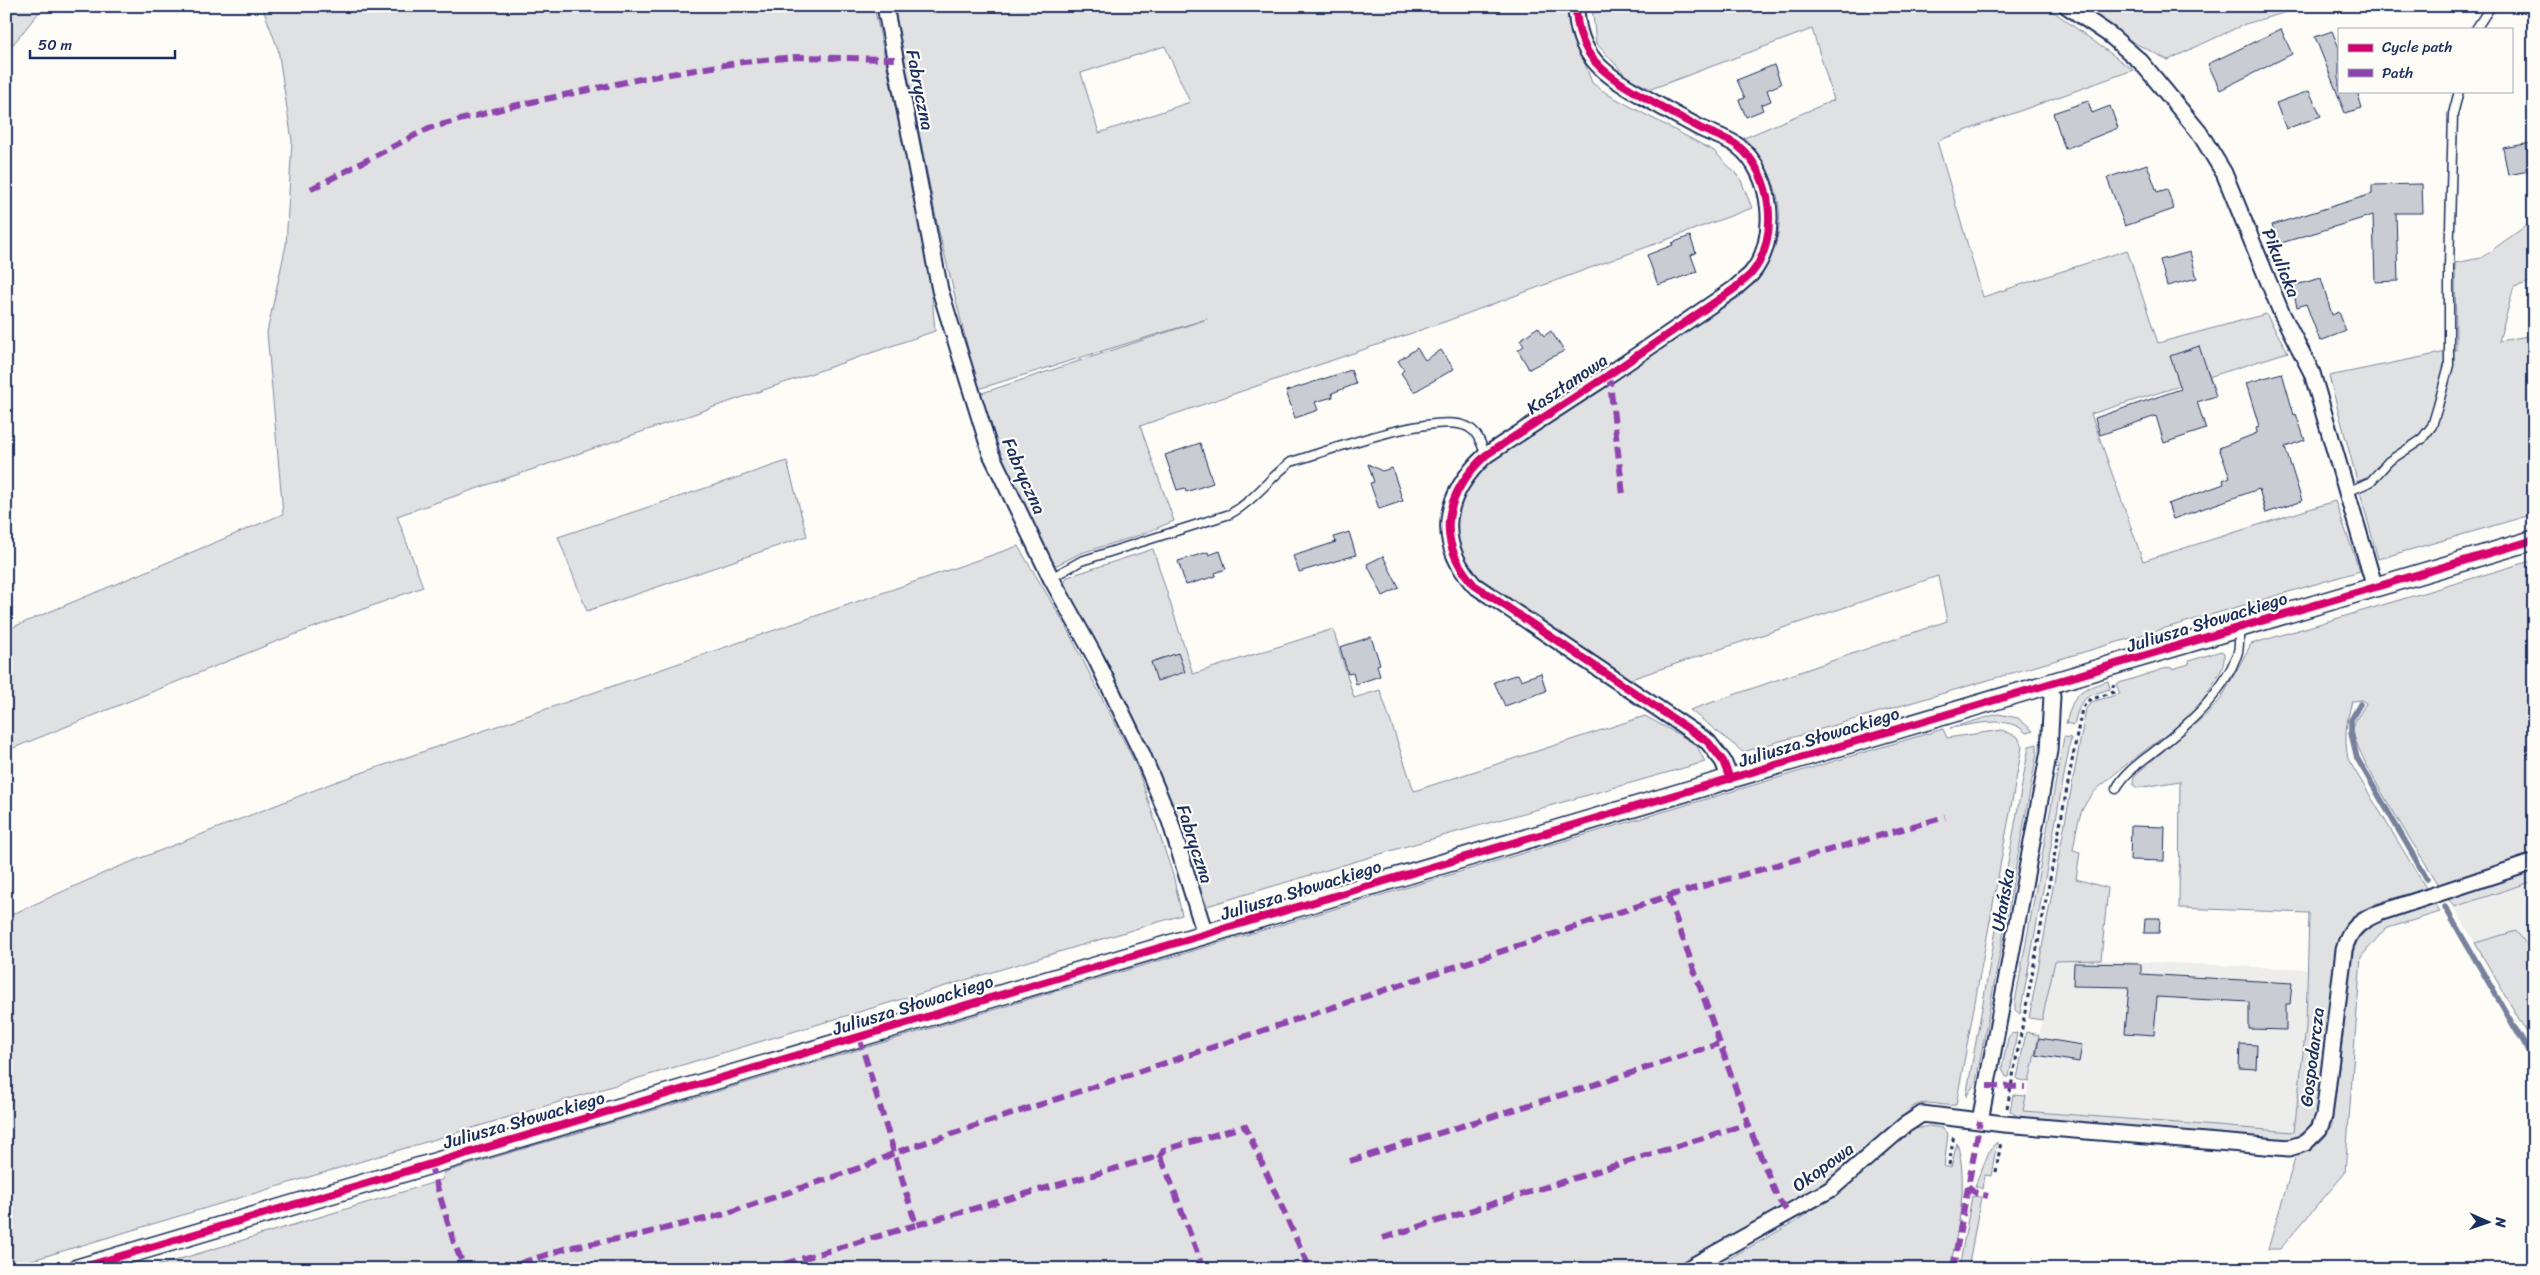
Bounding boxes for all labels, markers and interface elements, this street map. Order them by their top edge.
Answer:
scale bar [30,28,175,60]
legend [2338,28,2512,92]
text: 50 m [38,32,73,58]
text: Cycle path [2382,34,2453,60]
street label: Fabryczna [897,47,943,133]
text: Path [2382,60,2413,86]
street label: Pikulicka [2253,223,2309,303]
street label: Kasztanowa [1519,345,1615,423]
street label: Fabryczna [993,432,1055,520]
street label: Juliusza Słowackiego [2122,582,2292,662]
street label: Juliusza Słowackiego [1734,697,1904,777]
street label: Fabryczna [1167,800,1223,888]
street label: Juliusza Słowackiego [1216,850,1386,930]
street label: Ułańska [1982,865,2024,934]
street label: Juliusza Słowackiego [828,965,998,1045]
street label: Gospodarcza [2290,1006,2334,1108]
street label: Juliusza Słowackiego [438,1082,609,1159]
street label: Okopowa [1785,1133,1861,1201]
north arrow [2462,1198,2512,1248]
text: N [2488,1216,2513,1228]

